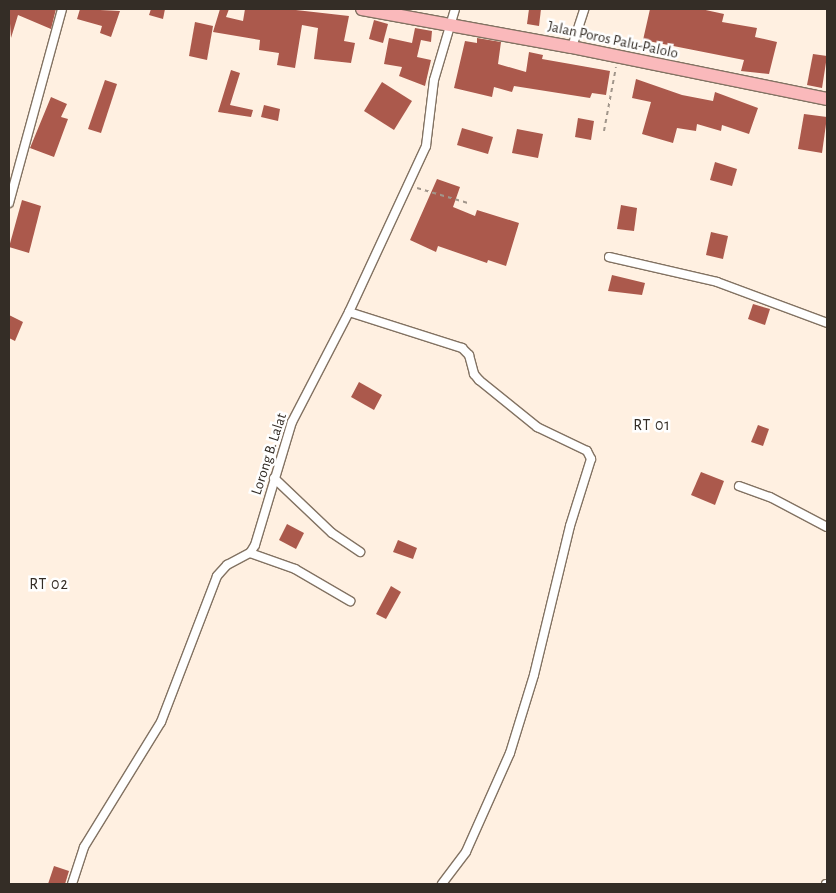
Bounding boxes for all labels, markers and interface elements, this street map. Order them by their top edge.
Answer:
street label: Jalan Poros Palu-Palolo [546,17,680,63]
street label: Lorong B. Lalat [247,411,291,497]
district label: RT 01 [633,415,671,435]
district label: RT 02 [29,574,69,594]

